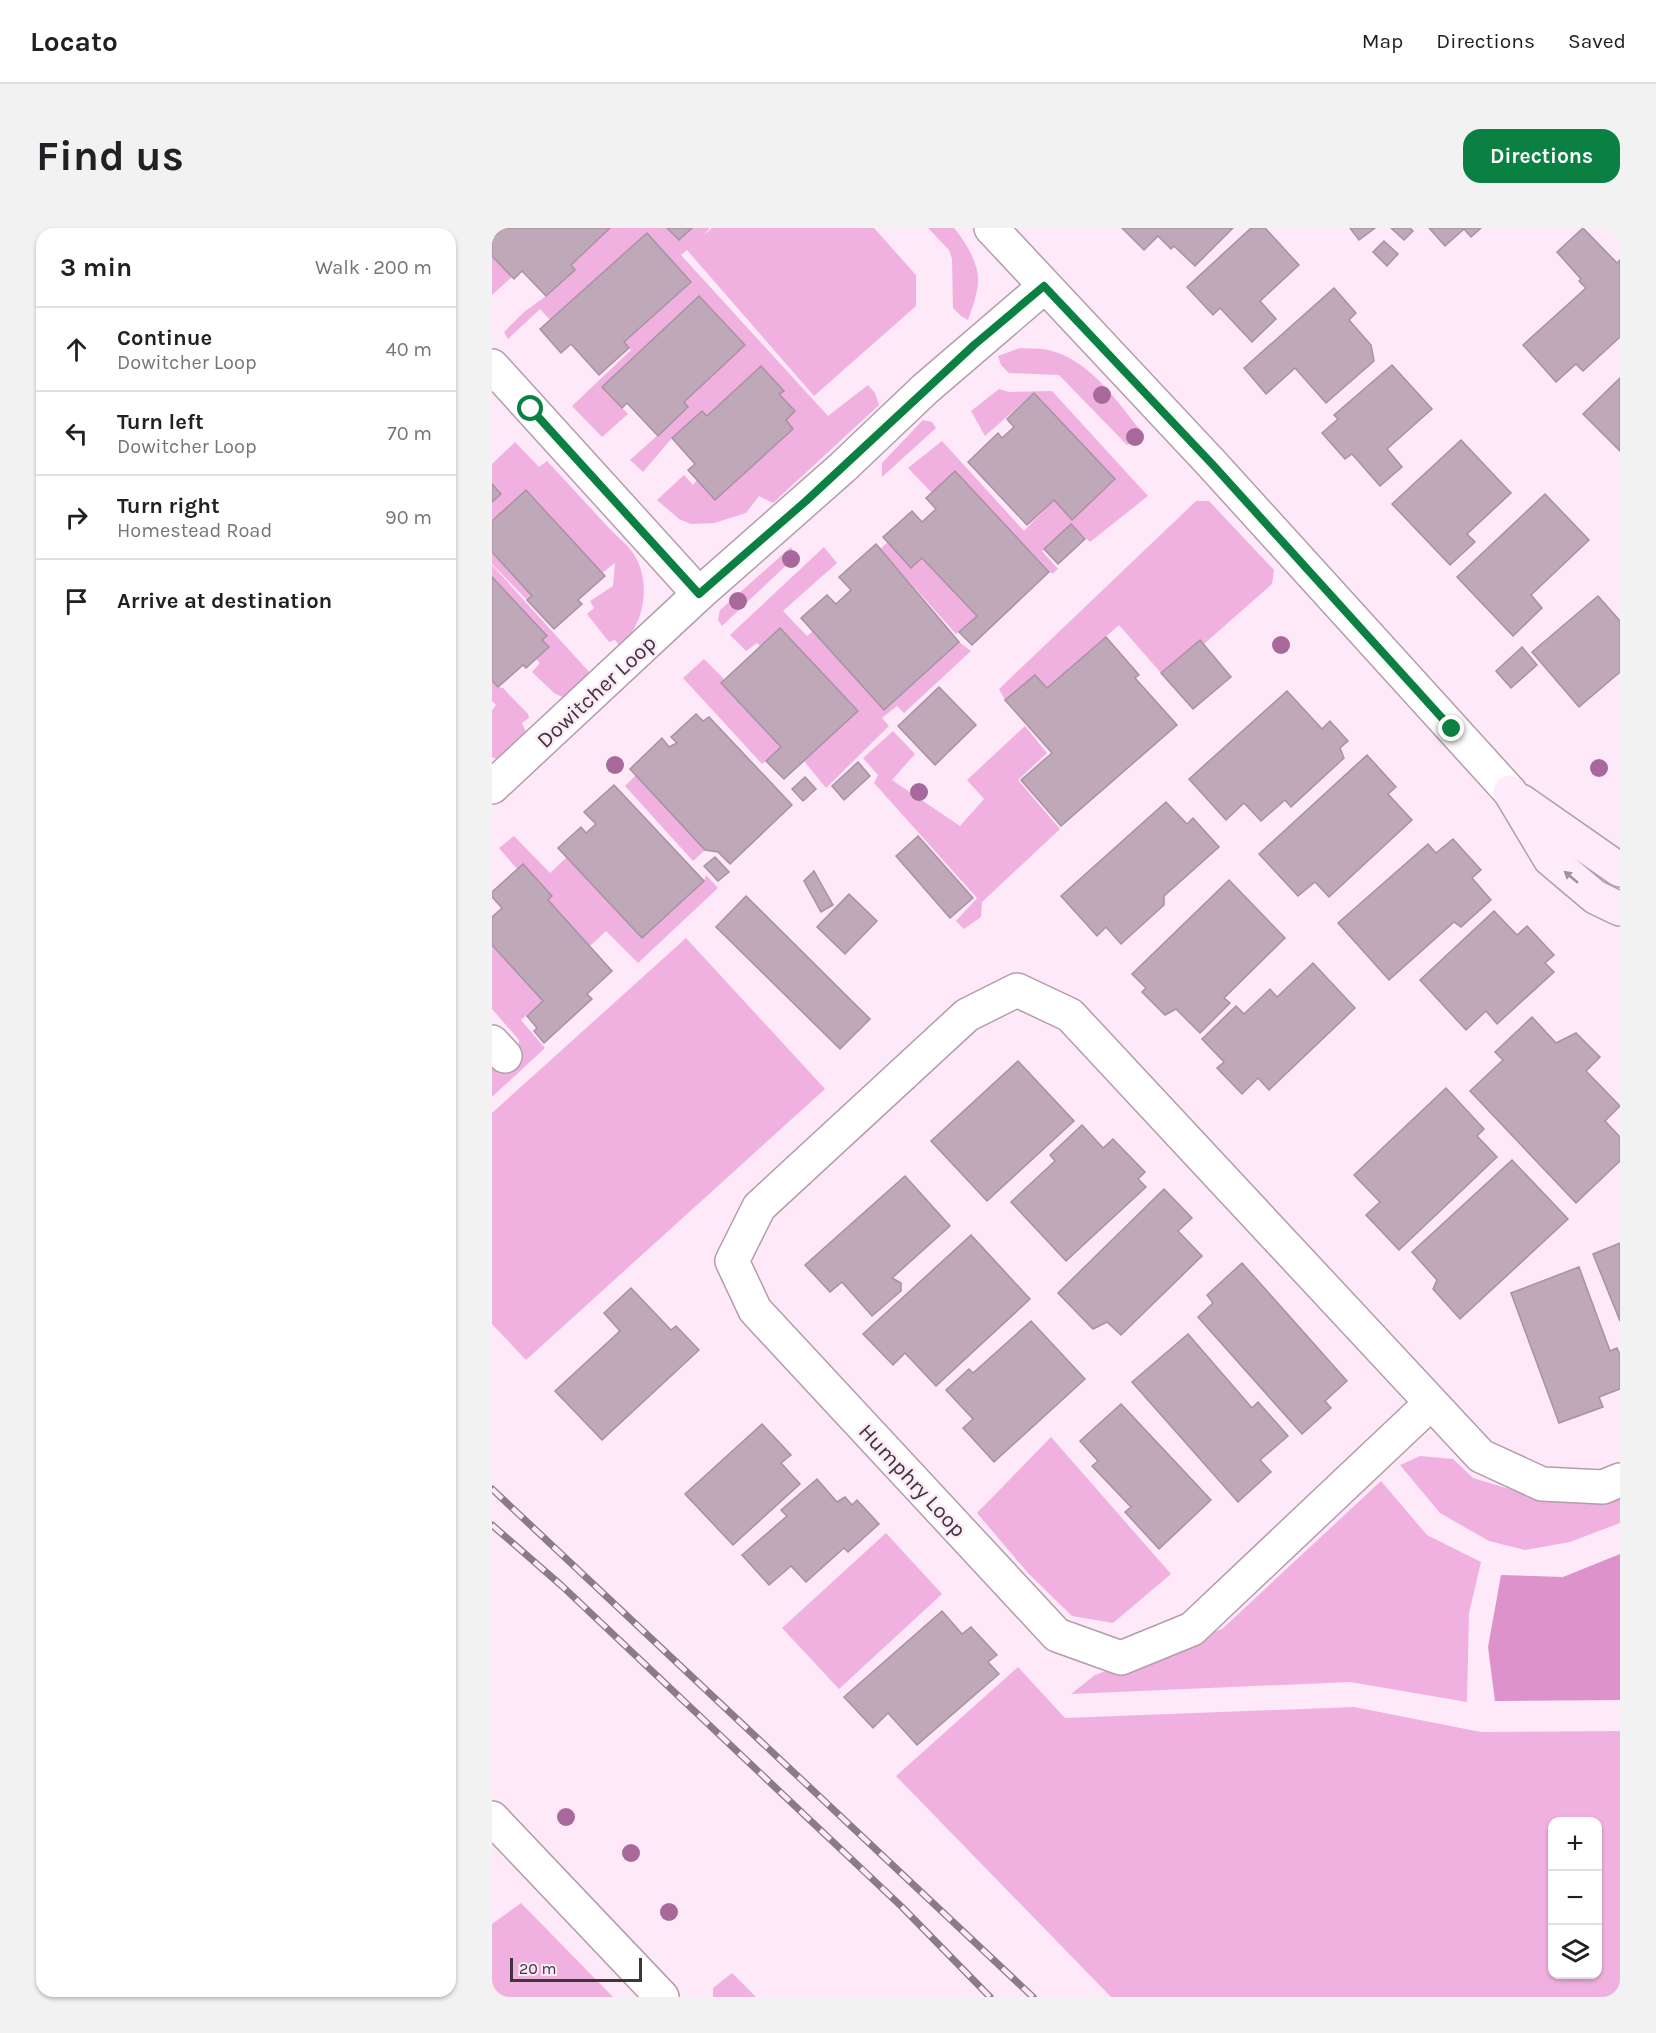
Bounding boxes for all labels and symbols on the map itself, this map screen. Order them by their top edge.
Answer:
route start [517,395,543,421]
street label: Dowitcher Loop [532,630,662,754]
route end [1438,715,1464,741]
one-way arrow [1563,871,1579,884]
street label: Humphry Loop [853,1419,971,1543]
scale bar [510,1955,642,1982]

